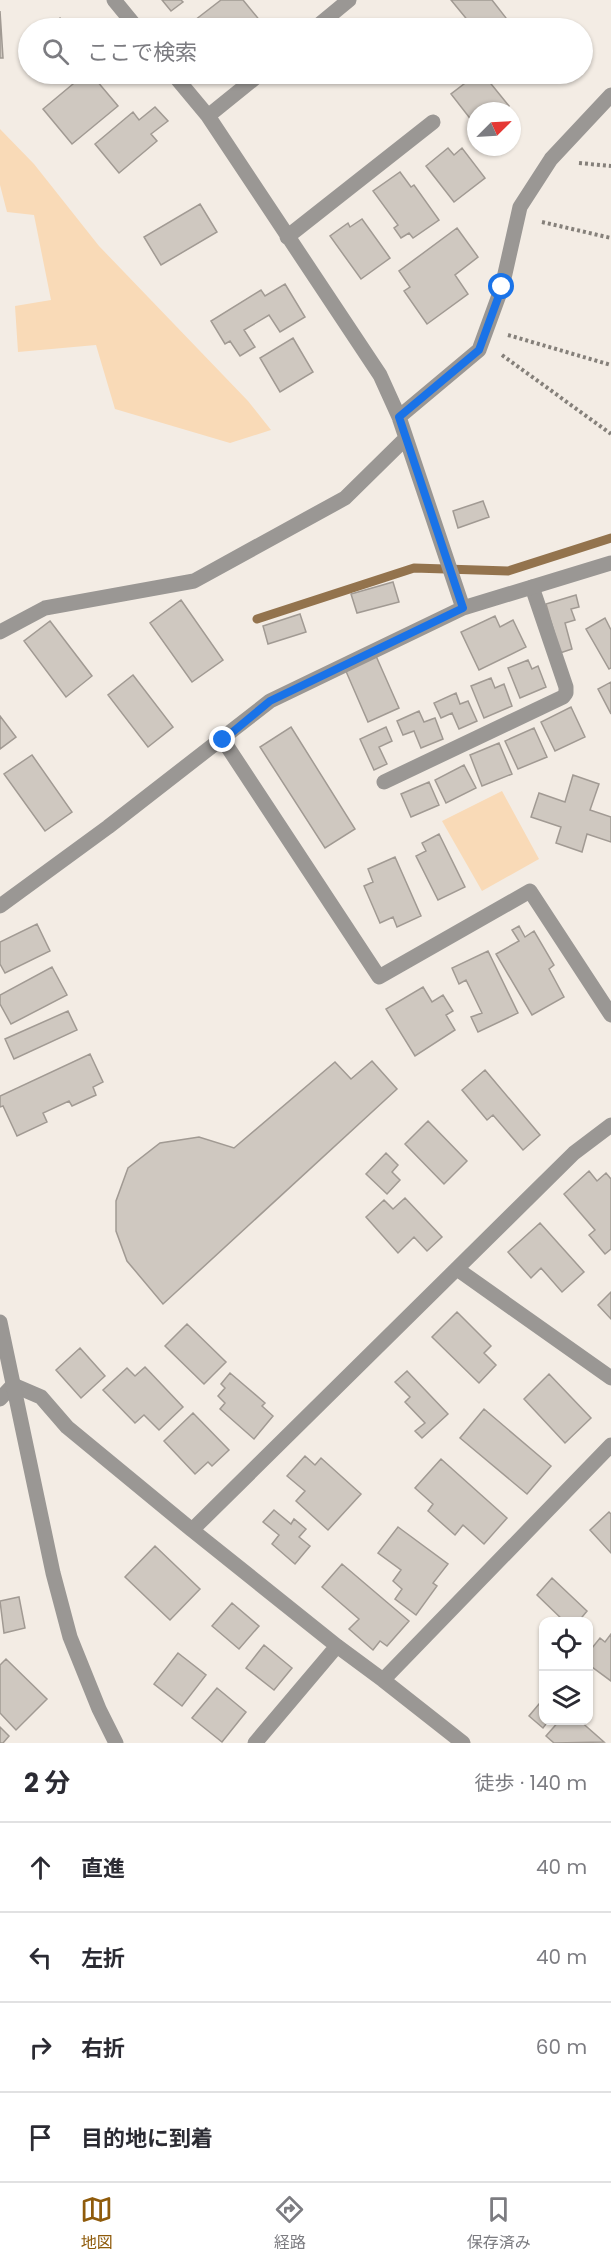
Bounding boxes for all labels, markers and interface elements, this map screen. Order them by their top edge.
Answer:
search box [18,18,593,84]
icon: search [39,35,72,68]
text: ここで検索 [87,37,197,68]
north arrow [467,102,521,156]
route start [488,273,514,299]
route end [209,726,235,752]
map controls [539,1617,593,1725]
button: locate [539,1617,593,1671]
button: layers [539,1671,593,1725]
text: 2 分 [24,1765,70,1801]
text: 徒歩 · 140 m [475,1769,587,1797]
icon: ahead [24,1851,57,1884]
text: 直進 [81,1853,125,1884]
text: 40 m [536,1853,587,1881]
icon: left [24,1941,57,1974]
text: 左折 [81,1943,125,1974]
text: 40 m [536,1943,587,1971]
icon: right [24,2031,57,2064]
text: 右折 [81,2033,125,2064]
text: 60 m [536,2033,587,2061]
icon: arrive [24,2121,57,2154]
text: 目的地に到着 [81,2123,213,2154]
tab: 地図 [80,2193,113,2255]
tab: 経路 [273,2193,306,2255]
tab: 保存済み [467,2193,531,2255]

